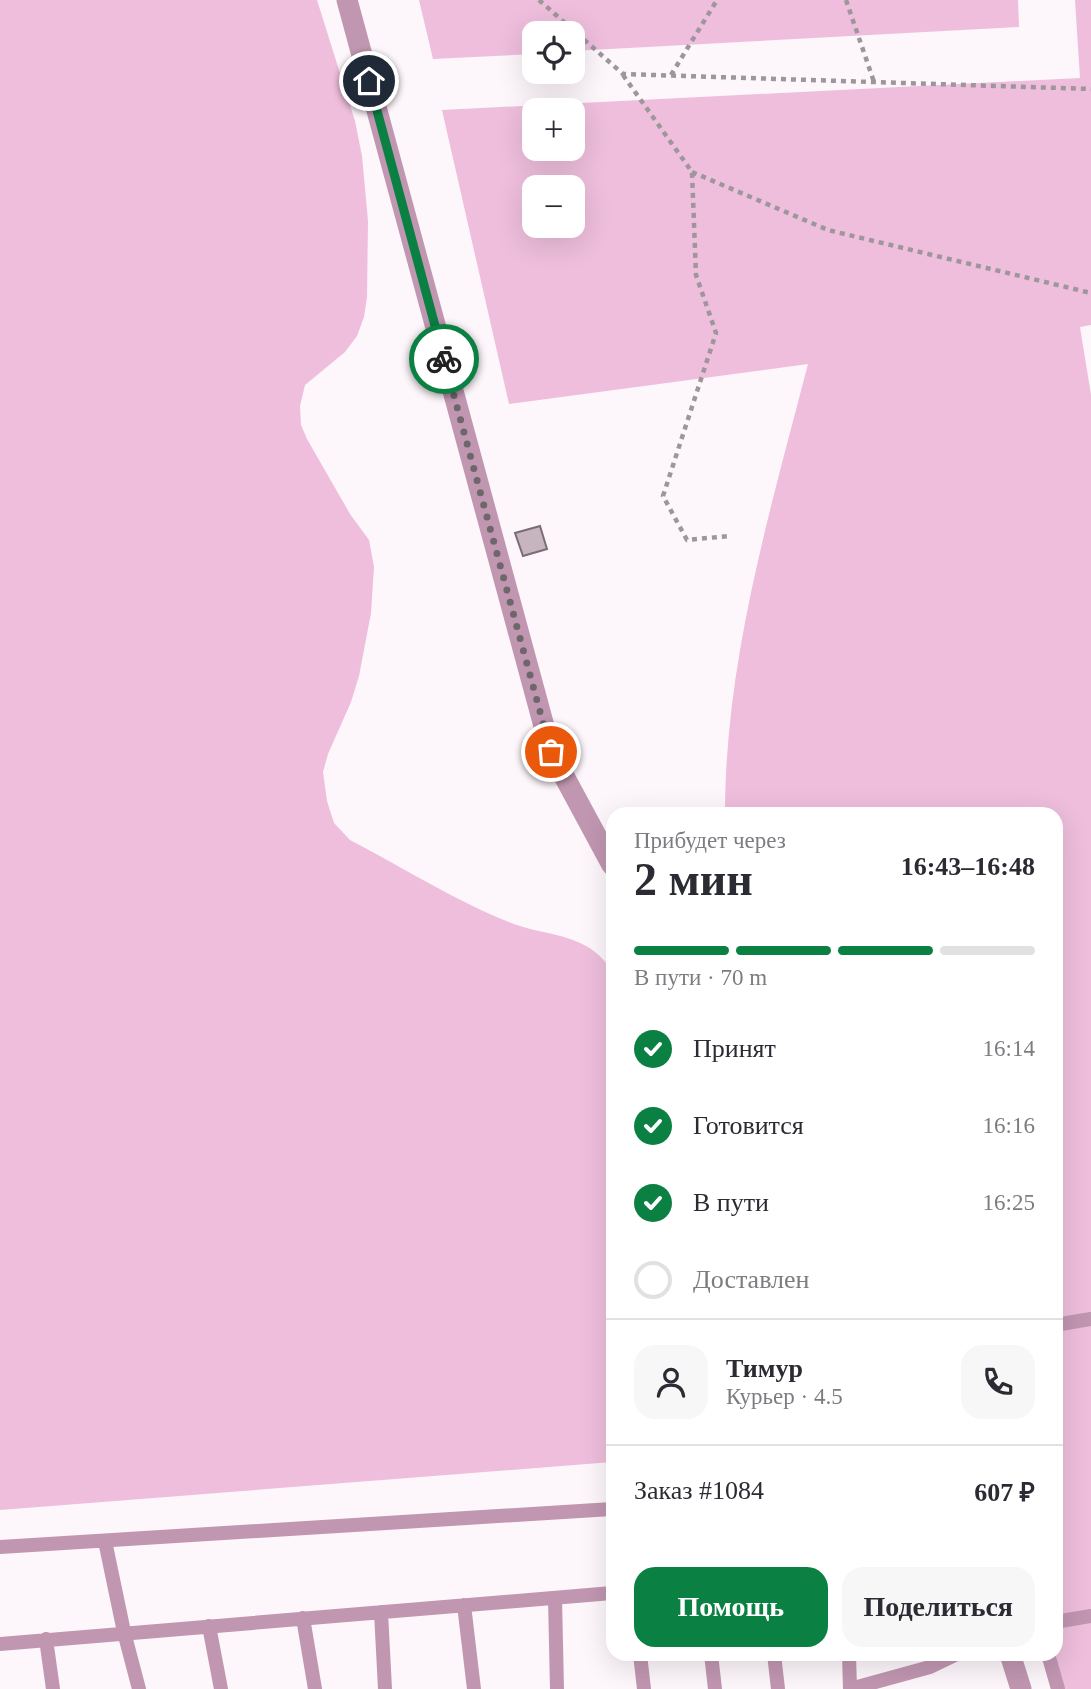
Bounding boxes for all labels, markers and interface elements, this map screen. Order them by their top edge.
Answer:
map controls [522,21,585,238]
button: locate [522,21,585,84]
pin [339,51,399,111]
icon: home [350,62,388,100]
button: + [522,98,585,161]
button: − [522,175,585,238]
courier [409,324,479,394]
icon: bike [425,340,463,378]
pin [521,722,581,782]
icon: bag [532,733,570,771]
text: Прибудет через [634,828,786,853]
text: 16:43–16:48 [901,852,1035,881]
text: 2 мин [634,854,753,905]
text: В пути · 70 m [634,965,767,990]
icon: check [634,1030,672,1068]
text: Принят [693,1034,776,1063]
text: 16:14 [983,1036,1035,1061]
icon: check [634,1107,672,1145]
text: Готовится [693,1111,804,1140]
text: 16:16 [983,1113,1035,1138]
icon: check [634,1184,672,1222]
text: В пути [693,1188,769,1217]
text: 16:25 [983,1190,1035,1215]
text: Доставлен [693,1265,810,1294]
button: person [634,1345,708,1419]
button: phone [961,1345,1035,1419]
text: Тимур [726,1354,803,1383]
text: Курьер · 4.5 [726,1384,843,1409]
text: Заказ #1084 [634,1476,764,1505]
text: 607 ₽ [974,1478,1035,1507]
button: Помощь [634,1567,828,1647]
button: Поделиться [842,1567,1035,1647]

